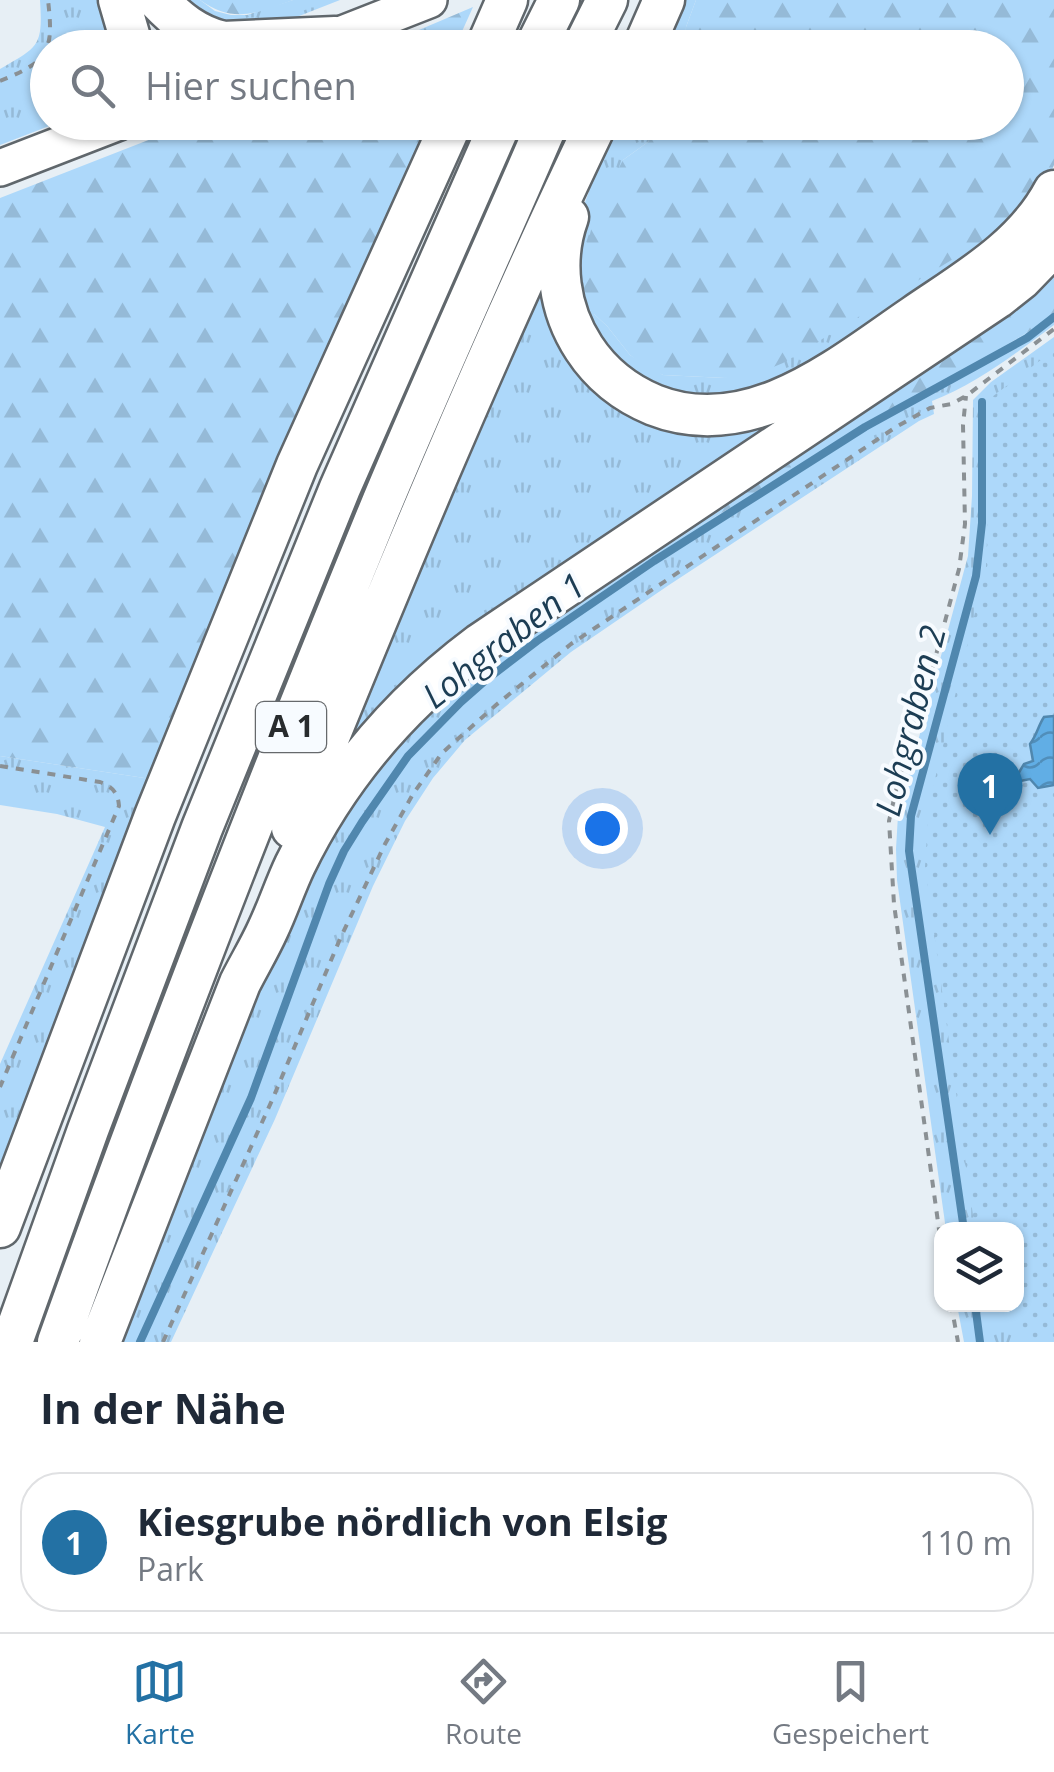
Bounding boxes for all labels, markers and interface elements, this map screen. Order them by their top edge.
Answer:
search box [30,30,1024,140]
icon: search [65,58,120,113]
text: Hier suchen [145,59,357,111]
water label: Lohgraben 1 [412,561,594,718]
water label: Lohgraben 2 [863,621,956,821]
road number: A 1 [256,702,326,752]
pin: 1 [958,752,1022,835]
your location [577,803,628,854]
map controls [934,1222,1024,1312]
button: layers [934,1222,1024,1312]
text: In der Nähe [40,1379,286,1436]
text: Kiesgrube nördlich von Elsig [137,1495,667,1547]
text: 1 [65,1521,84,1564]
text: 110 m [919,1521,1012,1564]
text: Park [137,1547,204,1590]
tab: Karte [125,1654,195,1752]
tab: Route [445,1654,522,1752]
tab: Gespeichert [772,1654,929,1752]

